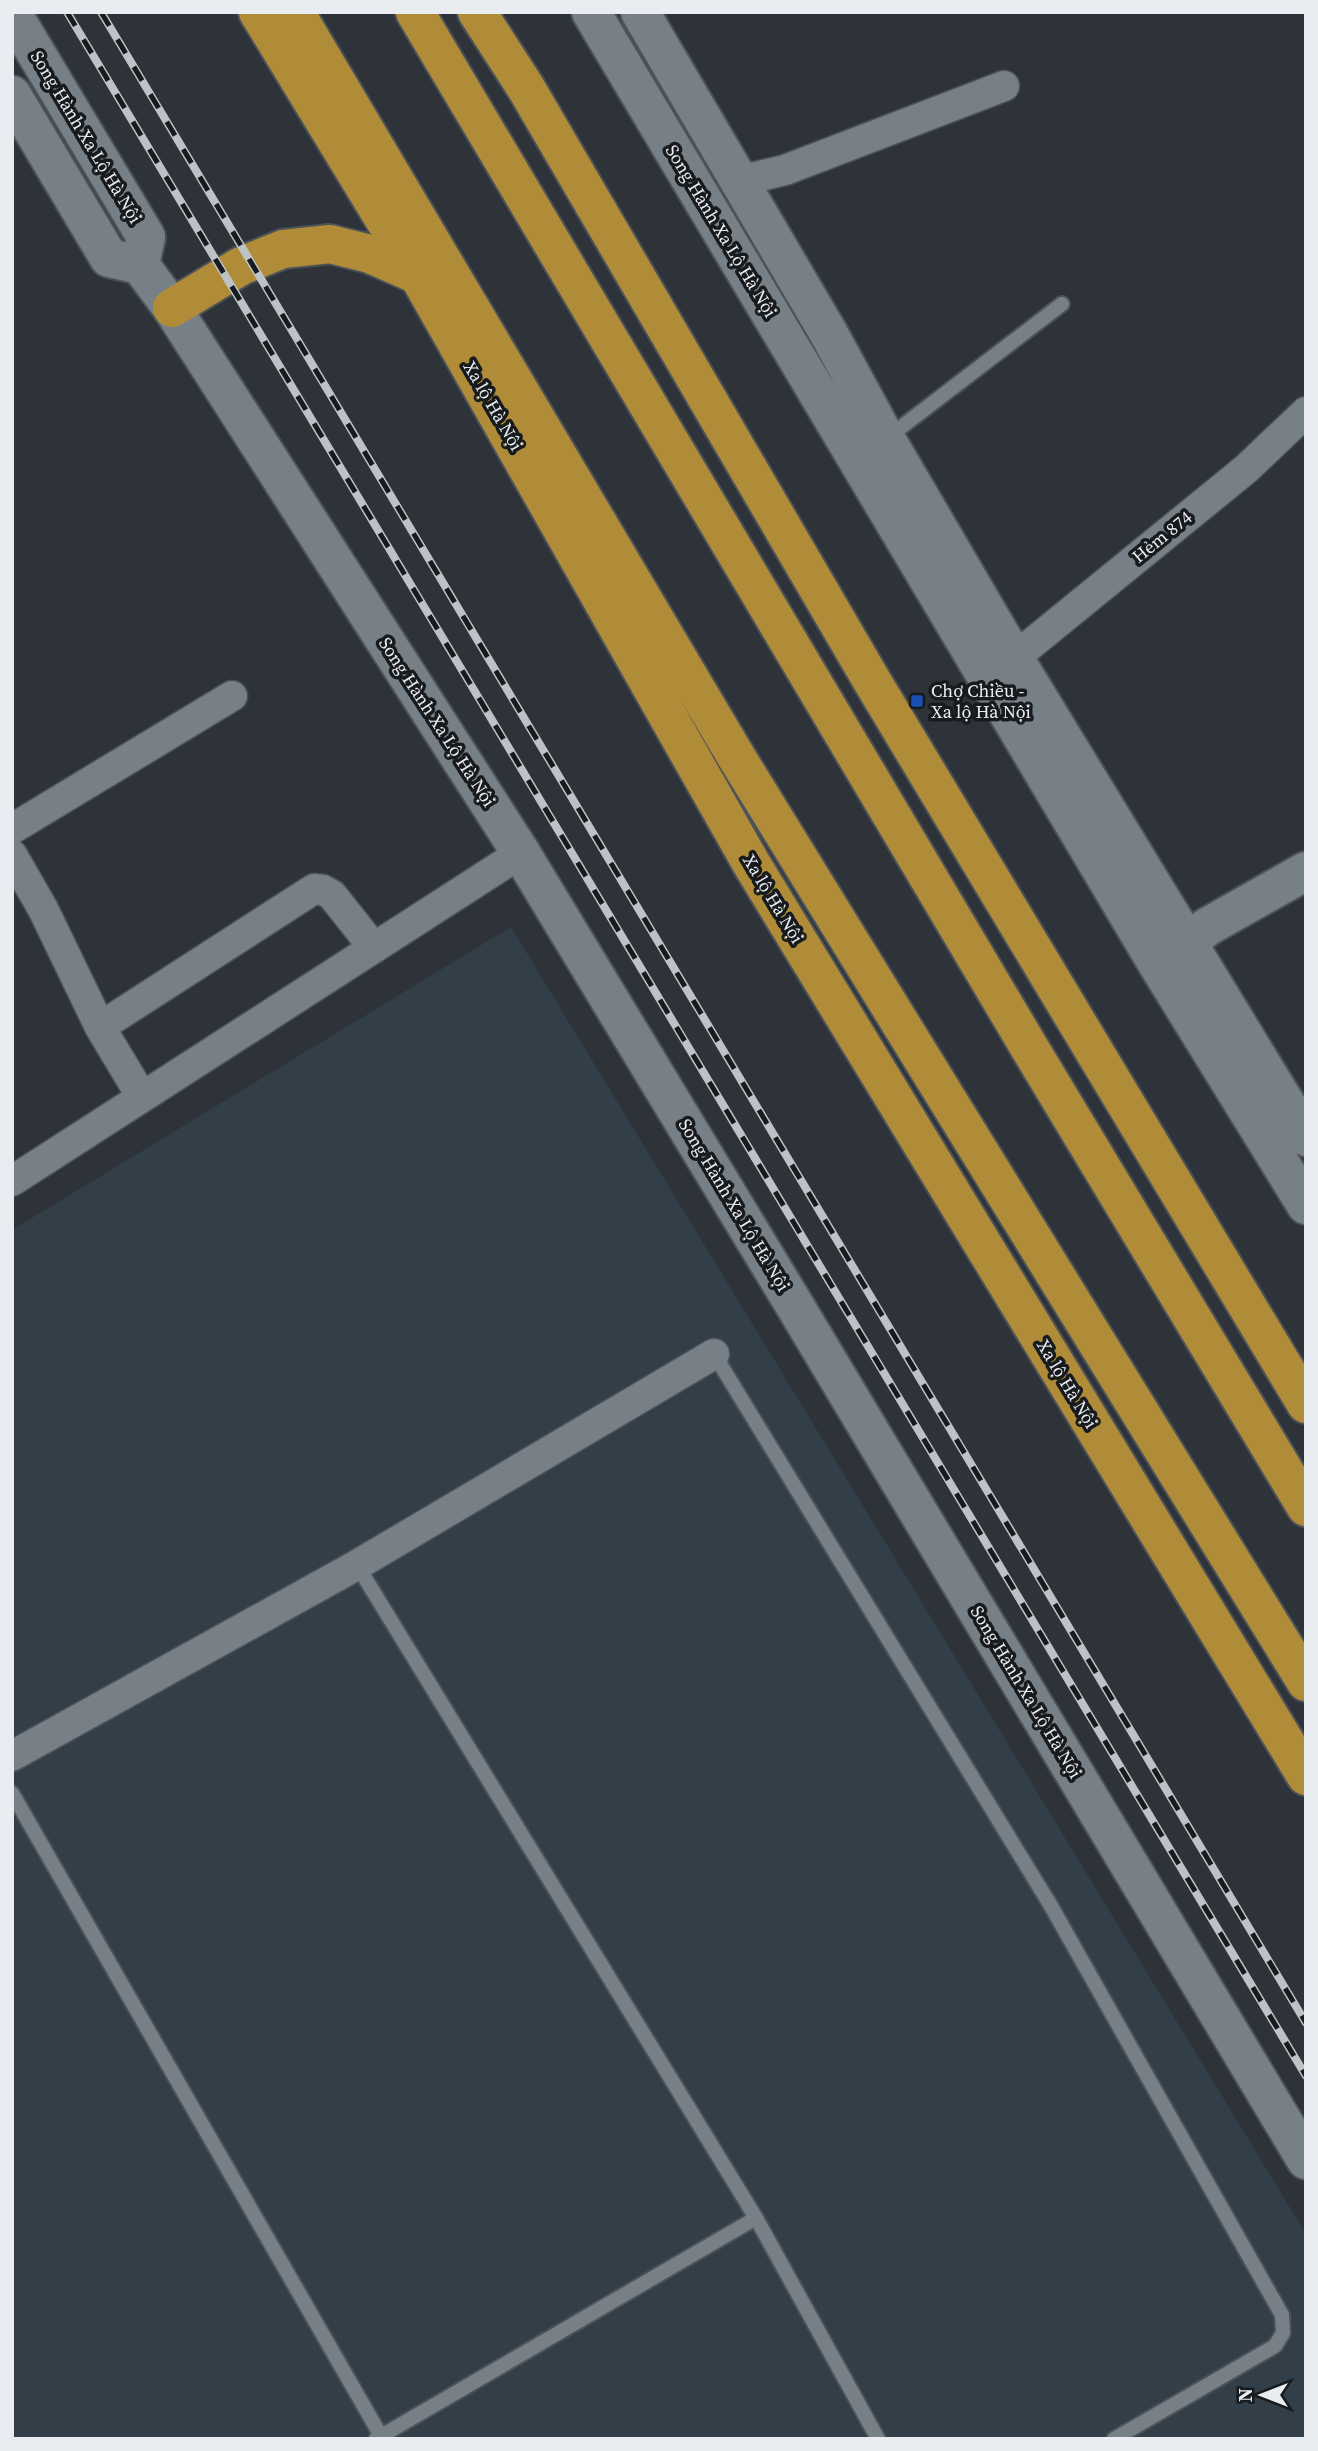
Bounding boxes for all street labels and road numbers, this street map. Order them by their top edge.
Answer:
street label: Song Hành Xa Lộ Hà Nội [25,46,148,228]
street label: Song Hành Xa Lộ Hà Nội [660,140,783,322]
street label: Xa lộ Hà Nội [458,356,529,455]
street label: Hẻm 874 [1126,505,1197,568]
street label: Song Hành Xa Lộ Hà Nội [373,632,502,811]
street label: Xa lộ Hà Nội [737,849,810,948]
street label: Song Hành Xa Lộ Hà Nội [673,1114,796,1296]
street label: Xa lộ Hà Nội [1031,1334,1104,1433]
street label: Song Hành Xa Lộ Hà Nội [965,1601,1088,1783]

